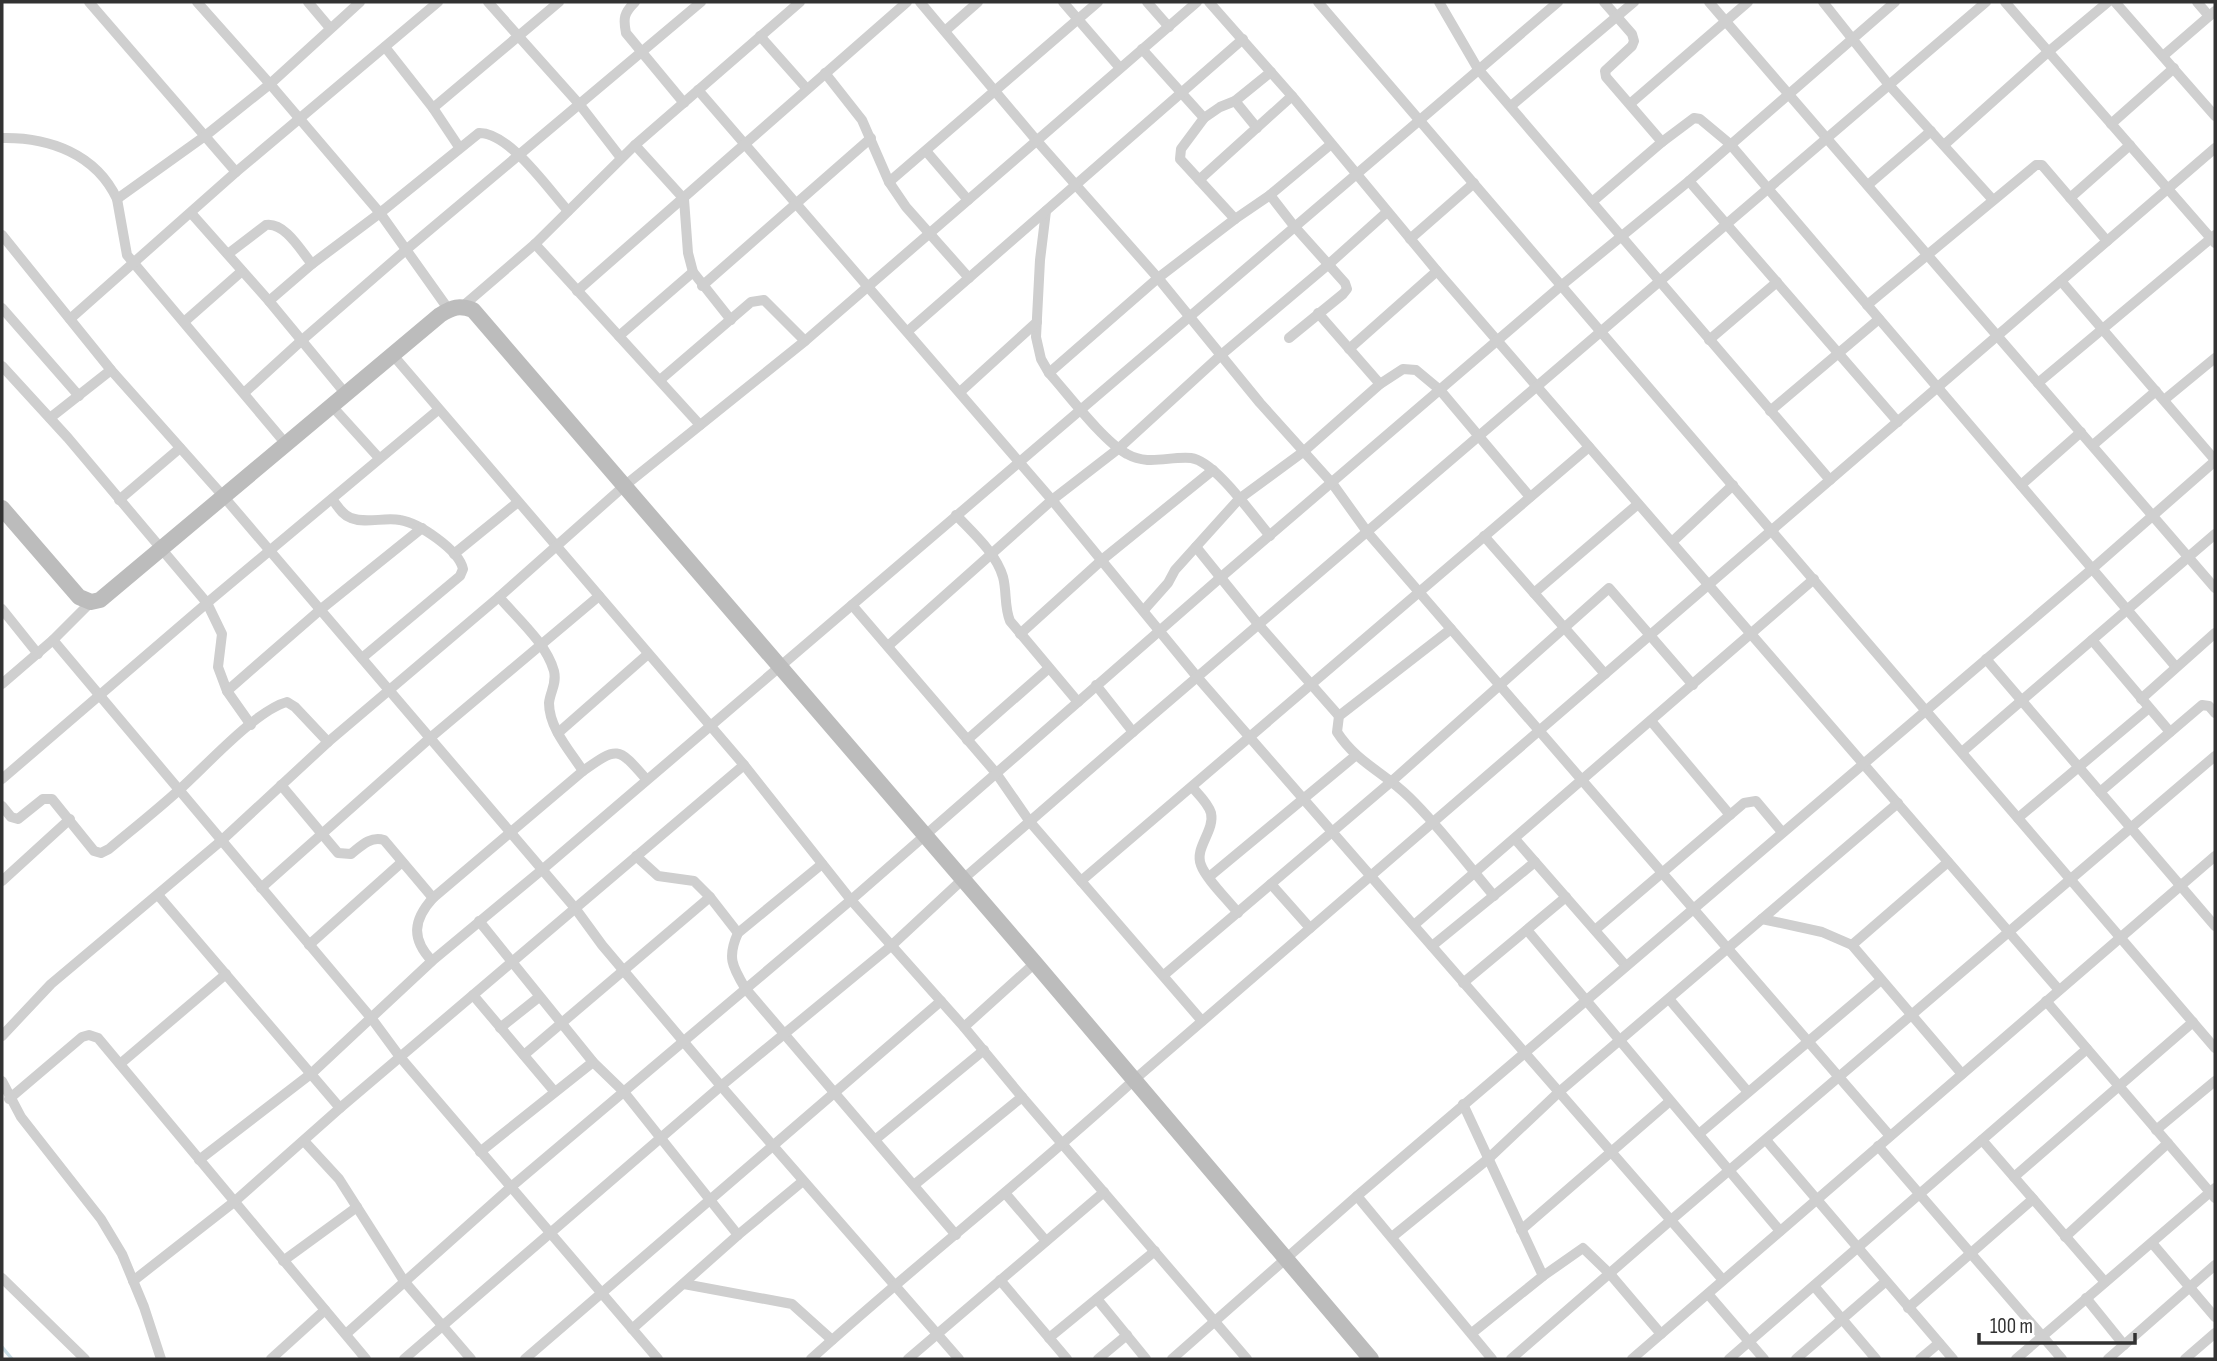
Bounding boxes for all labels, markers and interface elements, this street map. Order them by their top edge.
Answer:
scale bar [1979,1302,2135,1346]
text: 100 m [1990,1314,2033,1339]

